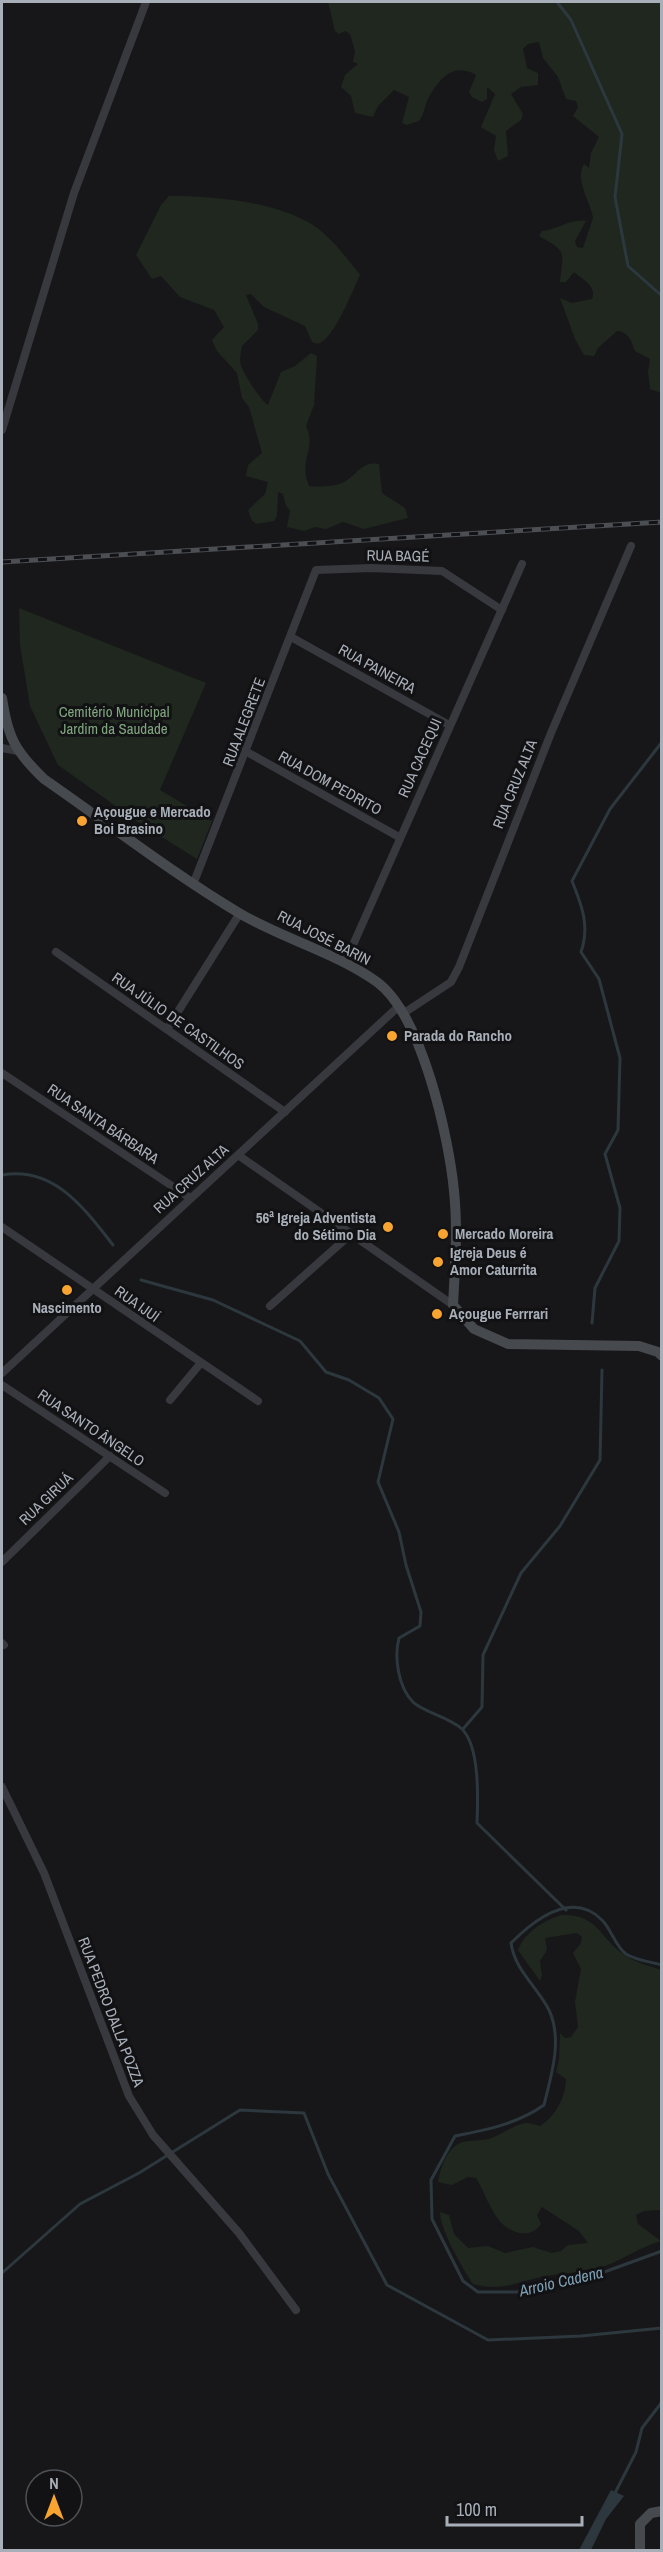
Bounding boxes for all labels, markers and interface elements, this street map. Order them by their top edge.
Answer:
street label: RUA BAGÉ [366,544,430,567]
street label: RUA PAINEIRA [335,639,420,699]
street label: RUA ALEGRETE [217,674,270,769]
park label: Cemitério Municipal Jardim da Saudade [59,701,169,739]
street label: RUA CACEQUI [393,715,446,801]
street label: RUA CRUZ ALTA [487,735,542,832]
street label: RUA DOM PEDRITO [275,745,386,820]
place label: Açougue e Mercado Boi Brasino [94,801,211,839]
marker: Açougue e Mercado Boi Brasino [75,814,89,828]
street label: RUA JOSÉ BARIN [274,905,374,970]
street label: RUA JÚLIO DE CASTILHOS [108,967,249,1074]
place label: Parada do Rancho [404,1025,512,1046]
marker: Parada do Rancho [385,1029,399,1043]
street label: RUA SANTA BÁRBARA [43,1078,164,1169]
street label: RUA CRUZ ALTA [148,1139,233,1218]
place label: 56ª Igreja Adventista do Sétimo Dia [256,1207,376,1245]
marker: 56ª Igreja Adventista do Sétimo Dia [381,1220,395,1234]
place label: Mercado Moreira [455,1223,554,1244]
marker: Mercado Moreira [436,1227,450,1241]
place label: Igreja Deus é Amor Caturrita [450,1242,537,1280]
marker: Igreja Deus é Amor Caturrita [431,1255,445,1269]
street label: RUA IJUÍ [111,1280,164,1327]
marker: Nascimento [60,1283,74,1297]
place label: Nascimento [32,1297,102,1318]
place label: Açougue Ferrrari [449,1303,548,1324]
marker: Açougue Ferrrari [430,1307,444,1321]
street label: RUA SANTO ÂNGELO [34,1384,149,1471]
street label: RUA GIRUÁ [14,1467,78,1530]
street label: RUA PEDRO DALLA POZZA [73,1934,150,2090]
water label: Arroio Cadena [516,2261,605,2302]
north arrow [24,2468,84,2528]
text: N [49,2472,59,2494]
scale bar [447,2489,582,2527]
text: 100 m [456,2497,497,2522]

